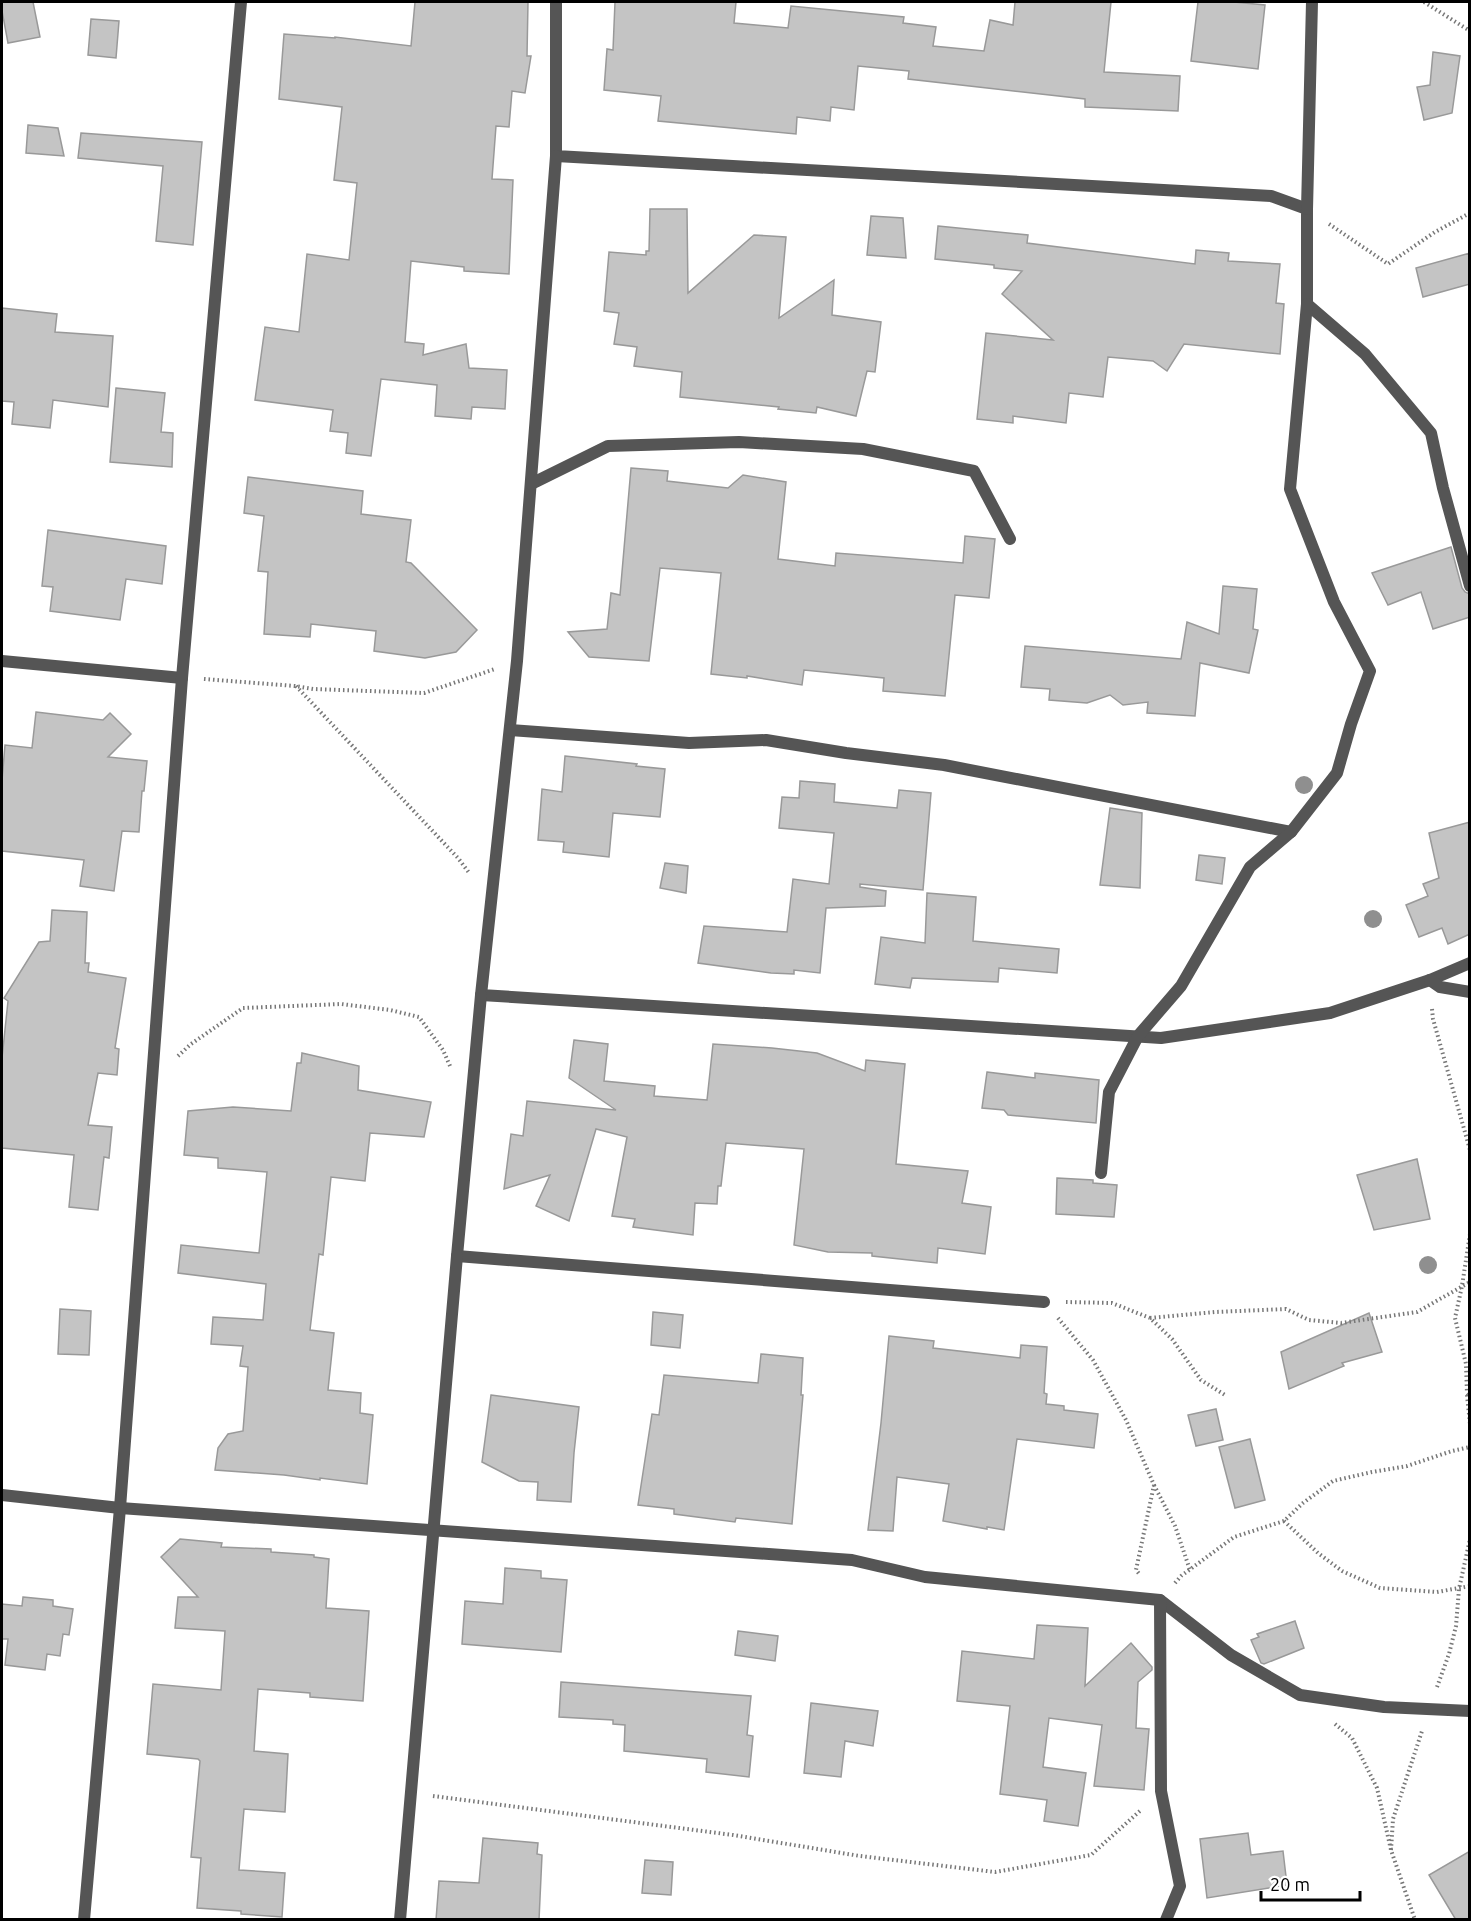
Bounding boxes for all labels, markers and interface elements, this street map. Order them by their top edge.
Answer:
scale bar [1261,1864,1360,1902]
text: 20 m [1270,1874,1310,1894]

